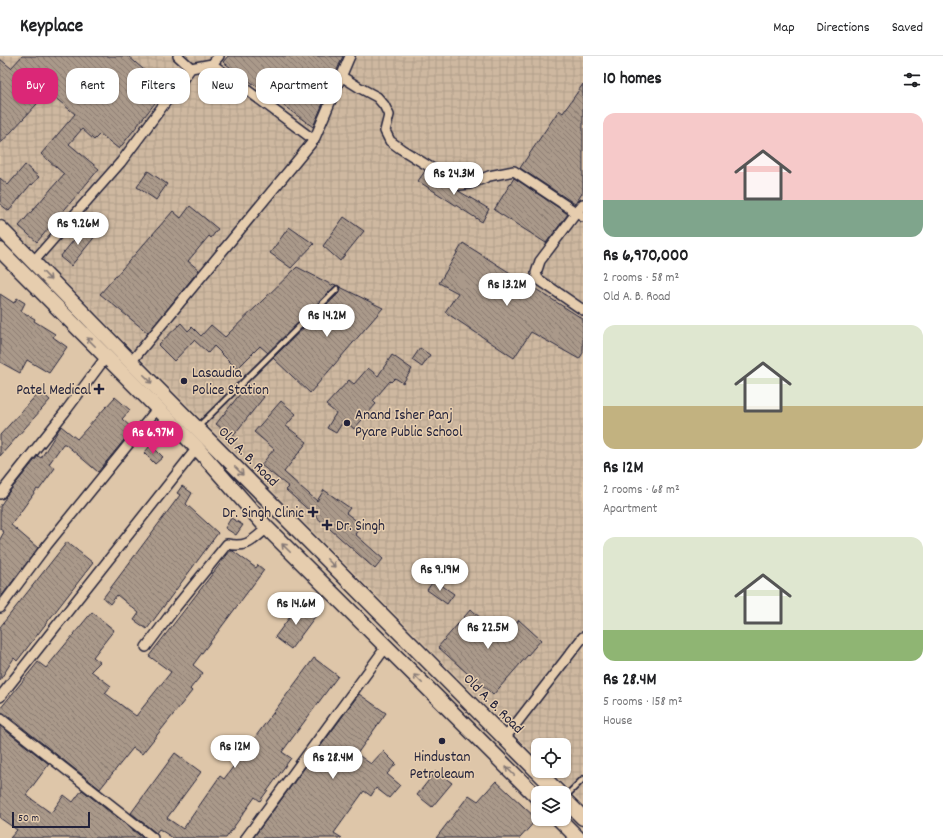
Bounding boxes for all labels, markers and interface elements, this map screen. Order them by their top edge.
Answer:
text: Keyplace [20,14,83,41]
text: Map [773,18,795,38]
text: Directions [817,18,870,38]
text: Saved [892,18,923,38]
chip: Buy [12,68,58,104]
chip: Rent [66,68,119,104]
chip: Filters [127,68,190,104]
chip: New [198,68,248,104]
chip: Apartment [256,68,342,104]
text: 10 homes [603,68,662,92]
icon: filters [901,69,923,91]
icon: home [727,139,799,211]
pin: Rs 24.3M [413,162,495,196]
text: Rs 24.3M [433,165,475,184]
pin: Rs 9.26M [37,212,119,246]
text: Rs 9.26M [57,215,99,234]
text: Rs 6,970,000 [603,245,688,269]
text: 2 rooms · 58 m² [603,269,679,288]
one-way arrow [42,271,52,281]
pin: Rs 13.2M [466,273,548,307]
text: Rs 13.2M [488,276,526,295]
text: Old A. B. Road [603,288,670,307]
pin: Rs 14.2M [286,304,368,338]
text: Rs 14.2M [308,307,346,326]
one-way arrow [86,337,96,347]
icon: home [727,351,799,423]
place label: Lasaudia Police Station [192,363,269,402]
one-way arrow [143,374,152,384]
marker: Lasaudia Police Station [179,376,189,386]
place label: Patel Medical [16,380,91,402]
marker: Patel Medical [94,384,104,394]
place label: Anand Isher Panj Pyare Public School [355,405,463,444]
marker: Anand Isher Panj Pyare Public School [342,418,352,428]
pin: Rs 6.97M [112,421,194,455]
street label: Old A. B. Road [212,422,283,493]
text: Rs 6.97M [132,424,174,443]
text: Rs 12M [603,457,643,481]
one-way arrow [234,466,244,476]
text: 2 rooms · 68 m² [603,481,680,500]
text: Apartment [603,500,657,519]
place label: Dr. Singh Clinic [222,503,304,525]
marker: Dr. Singh Clinic [307,506,319,518]
place label: Dr. Singh [336,516,385,538]
marker: Dr. Singh [321,519,333,531]
one-way arrow [281,543,291,553]
one-way arrow [326,558,336,568]
pin: Rs 9.19M [399,558,481,592]
text: Rs 9.19M [420,561,460,580]
icon: home [727,563,799,635]
pin: Rs 14.6M [255,592,337,626]
text: Rs 14.6M [276,595,316,614]
pin: Rs 22.5M [447,616,529,650]
text: Rs 22.5M [467,619,509,638]
street label: Old A. B. Road [457,669,528,740]
text: Rs 28.4M [603,669,656,693]
one-way arrow [413,674,423,684]
text: 5 rooms · 158 m² [603,693,682,712]
text: House [603,712,632,731]
pin: Rs 12M [202,735,268,769]
marker: Hindustan Petroleaum [437,736,447,746]
text: Rs 12M [220,738,250,757]
map controls [531,738,571,826]
button: locate [531,738,571,778]
pin: Rs 28.4M [292,746,374,780]
place label: Hindustan Petroleaum [409,747,475,786]
text: Rs 28.4M [313,749,353,768]
one-way arrow [505,766,515,776]
button: layers [531,786,571,826]
scale bar [12,810,90,829]
text: 50 m [18,811,39,827]

